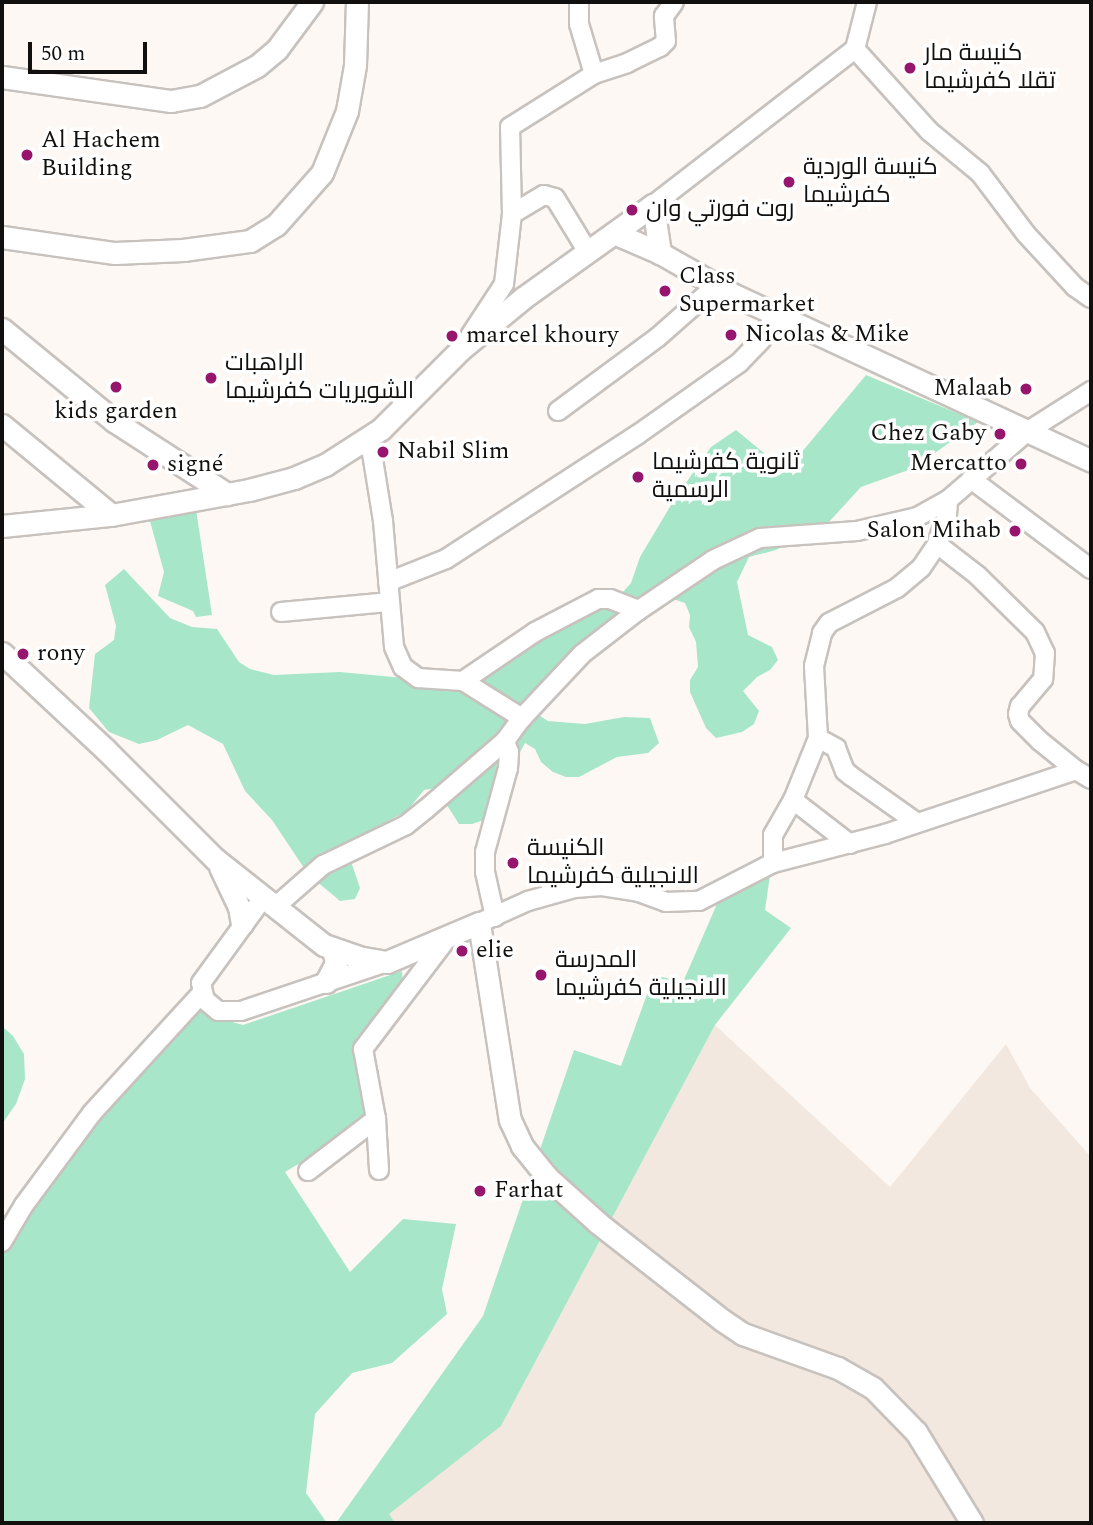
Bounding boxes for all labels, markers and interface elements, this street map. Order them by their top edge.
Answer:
scale bar [32,28,150,72]
text: 50 m [41,38,85,70]
place label: كنيسة مار تقلا كفرشيما [924,40,1056,96]
marker: كنيسة مار تقلا كفرشيما [902,60,918,76]
place label: Al Hachem Building [41,127,161,183]
marker: Al Hachem Building [19,147,35,163]
place label: كنيسة الوردية كفرشيما [803,154,938,210]
marker: كنيسة الوردية كفرشيما [781,174,797,190]
place label: روت فورتي وان [646,196,794,224]
marker: روت فورتي وان [624,202,640,218]
place label: Class Supermarket [679,263,815,319]
marker: Class Supermarket [657,283,673,299]
place label: Nicolas & Mike [745,321,909,349]
place label: marcel khoury [466,322,619,350]
marker: Nicolas & Mike [723,327,739,343]
marker: marcel khoury [444,328,460,344]
place label: الراهبات الشويريات كفرشيما [225,350,414,406]
marker: الراهبات الشويريات كفرشيما [203,370,219,386]
place label: Malaab [934,375,1012,403]
marker: kids garden [108,379,124,395]
marker: Malaab [1018,381,1034,397]
place label: kids garden [54,398,178,426]
place label: Chez Gaby [870,420,986,448]
marker: Chez Gaby [992,426,1008,442]
place label: Nabil Slim [397,438,510,466]
marker: Nabil Slim [375,444,391,460]
place label: ثانوية كفرشيما الرسمية [652,449,800,505]
place label: Mercatto [910,450,1007,478]
place label: signé [167,451,223,479]
marker: Mercatto [1013,456,1029,472]
marker: signé [145,457,161,473]
marker: ثانوية كفرشيما الرسمية [630,469,646,485]
place label: Salon Mihab [867,517,1001,545]
marker: Salon Mihab [1007,523,1023,539]
place label: rony [37,640,85,668]
marker: rony [15,646,31,662]
place label: الكنيسة الانجيلية كفرشيما [527,835,699,891]
marker: الكنيسة الانجيلية كفرشيما [505,855,521,871]
place label: elie [476,937,514,965]
marker: elie [454,943,470,959]
place label: المدرسة الانجيلية كفرشيما [555,947,727,1003]
marker: المدرسة الانجيلية كفرشيما [533,967,549,983]
place label: Farhat [494,1177,564,1205]
marker: Farhat [472,1183,488,1199]

